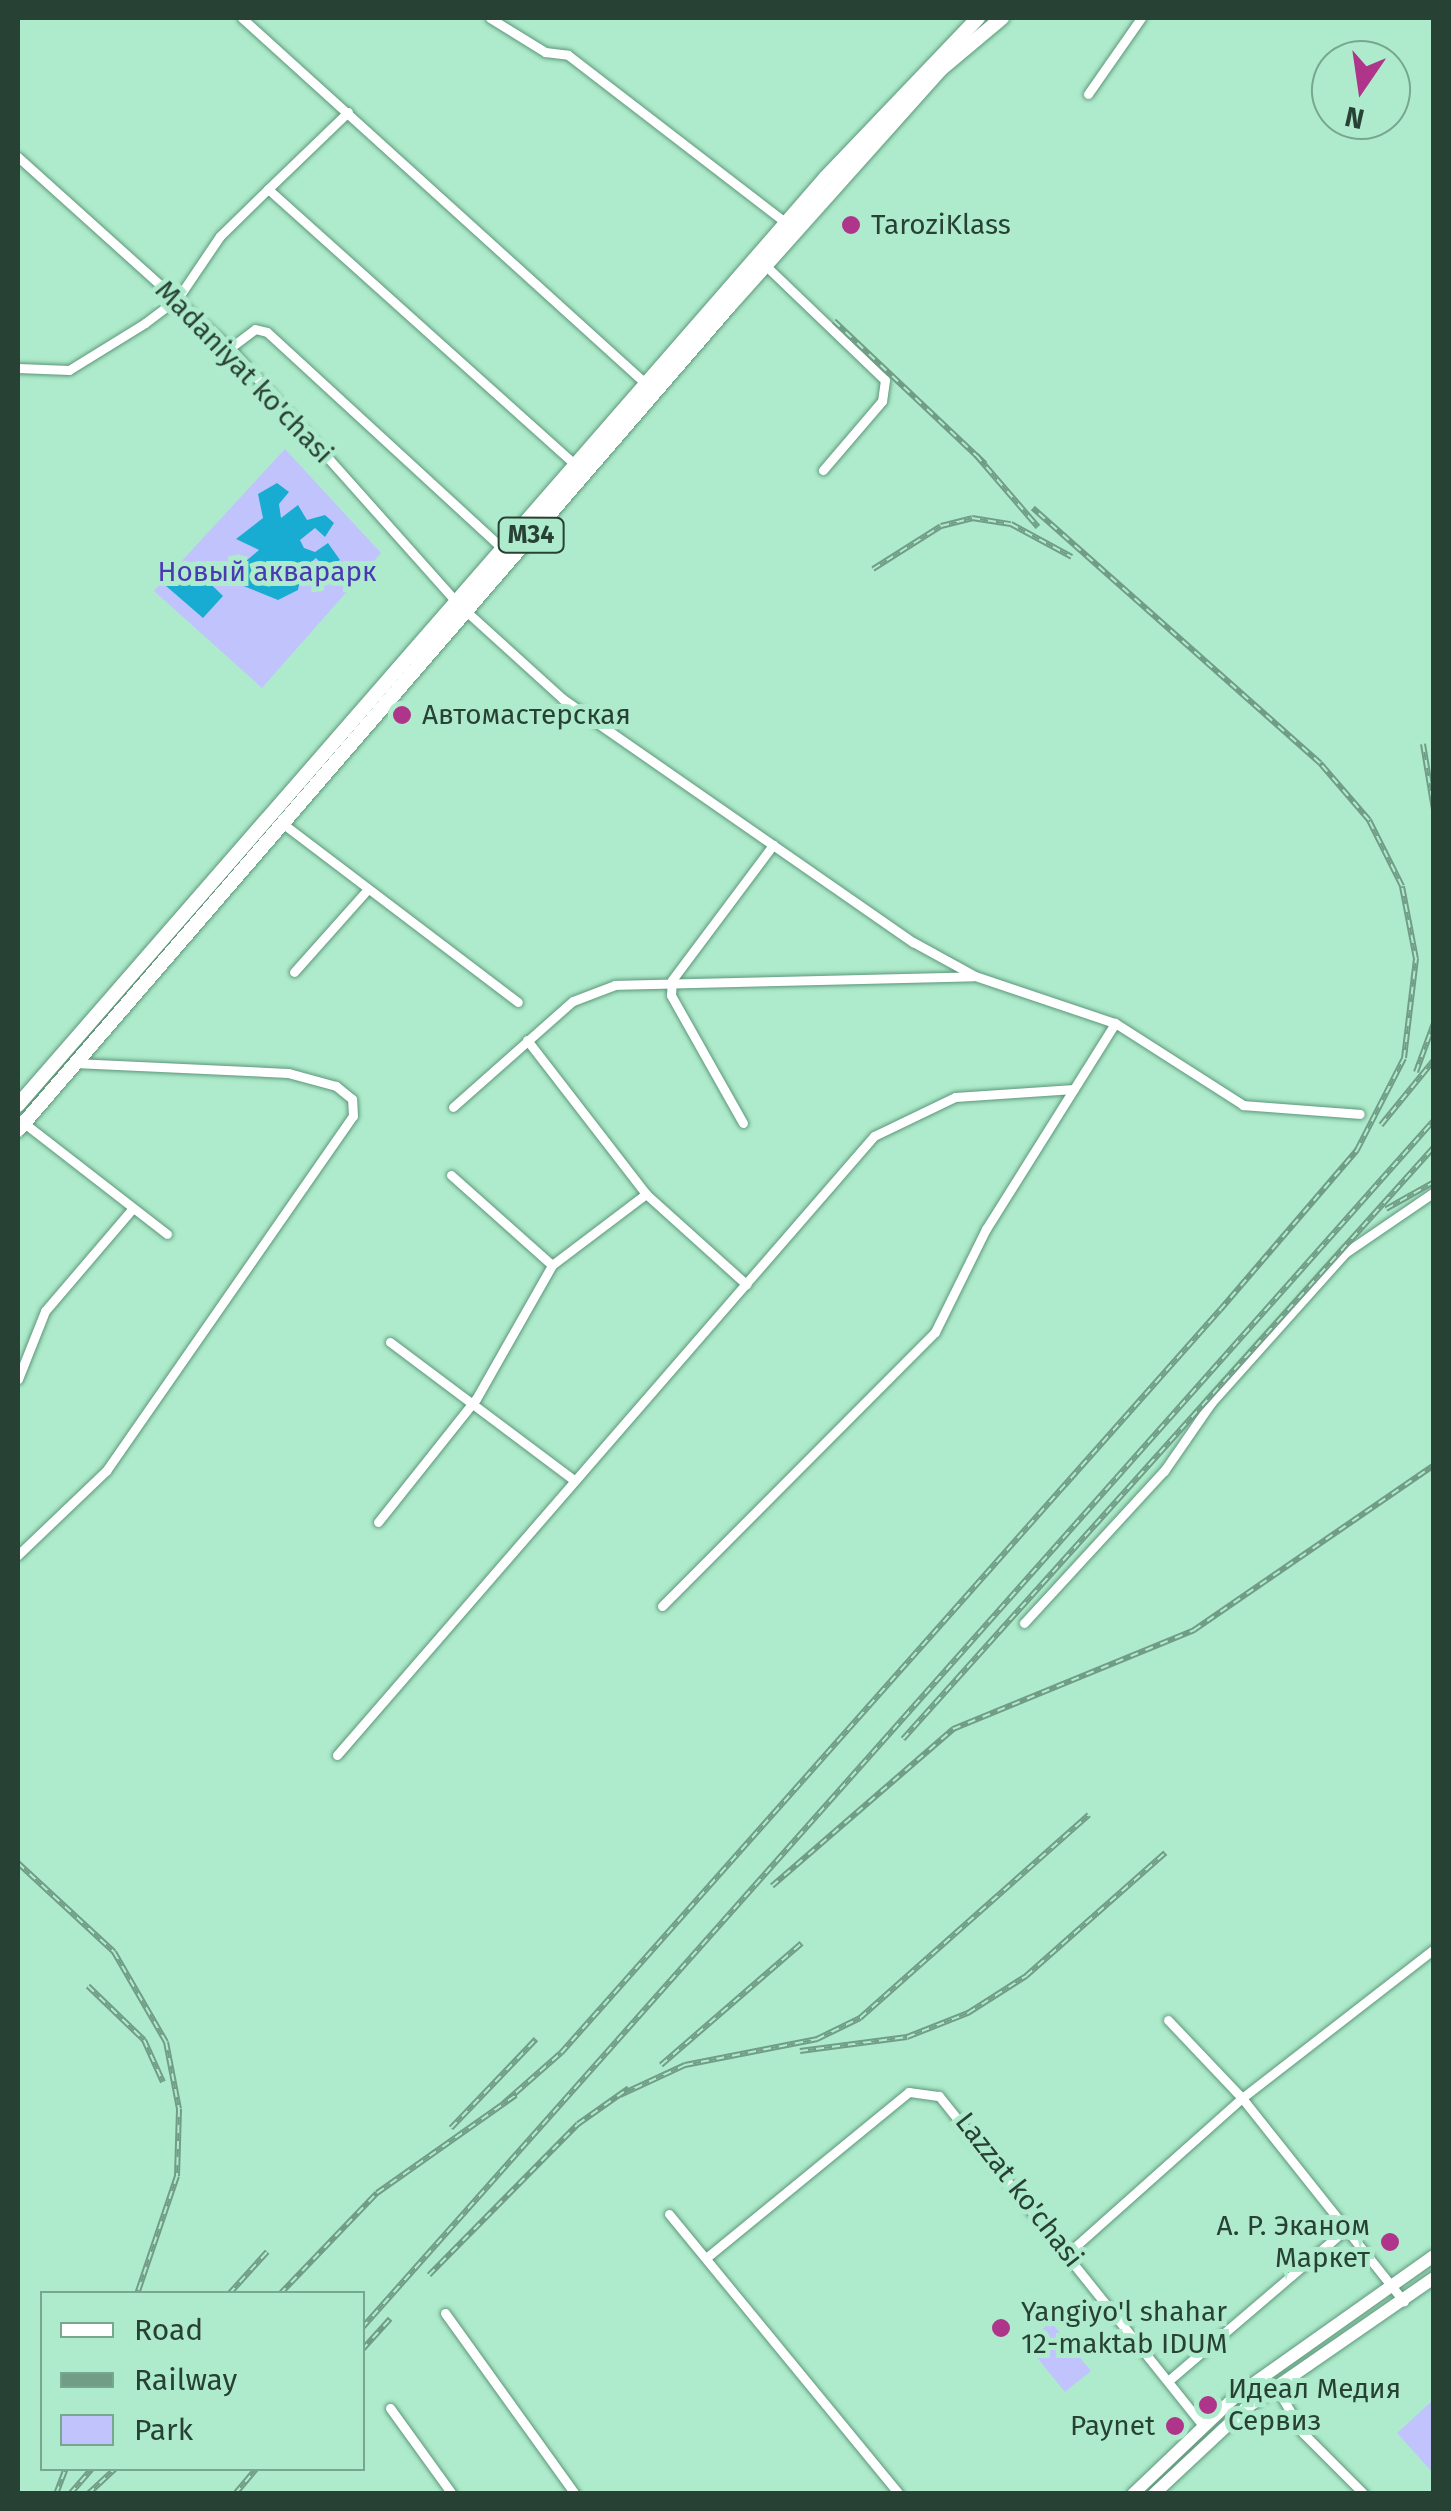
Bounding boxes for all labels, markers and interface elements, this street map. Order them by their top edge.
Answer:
north arrow [1311,40,1411,140]
text: N [1342,100,1367,136]
place label: TaroziKlass [871,208,1011,242]
marker: TaroziKlass [840,214,862,236]
street label: Madaniyat ko'chasi [148,274,340,470]
road number: M34 [496,515,566,555]
park label: Новый акварарк [157,555,377,589]
place label: Автомастерская [422,698,631,732]
marker: Автомастерская [391,704,413,726]
street label: Lazzat ko'chasi [948,2106,1090,2274]
place label: А. Р. Эканом Маркет [1217,2209,1370,2275]
marker: А. Р. Эканом Маркет [1379,2231,1401,2253]
legend [40,2291,365,2471]
place label: Yangiyo'l shahar 12-maktab IDUM [1021,2295,1228,2361]
text: Road [134,2312,203,2348]
marker: Yangiyo'l shahar 12-maktab IDUM [990,2317,1012,2339]
text: Railway [134,2362,237,2398]
place label: Идеал Медия Сервиз [1228,2372,1401,2438]
marker: Идеал Медия Сервиз [1197,2394,1219,2416]
place label: Paynet [1070,2409,1155,2443]
text: Park [134,2412,193,2448]
marker: Paynet [1164,2415,1186,2437]

